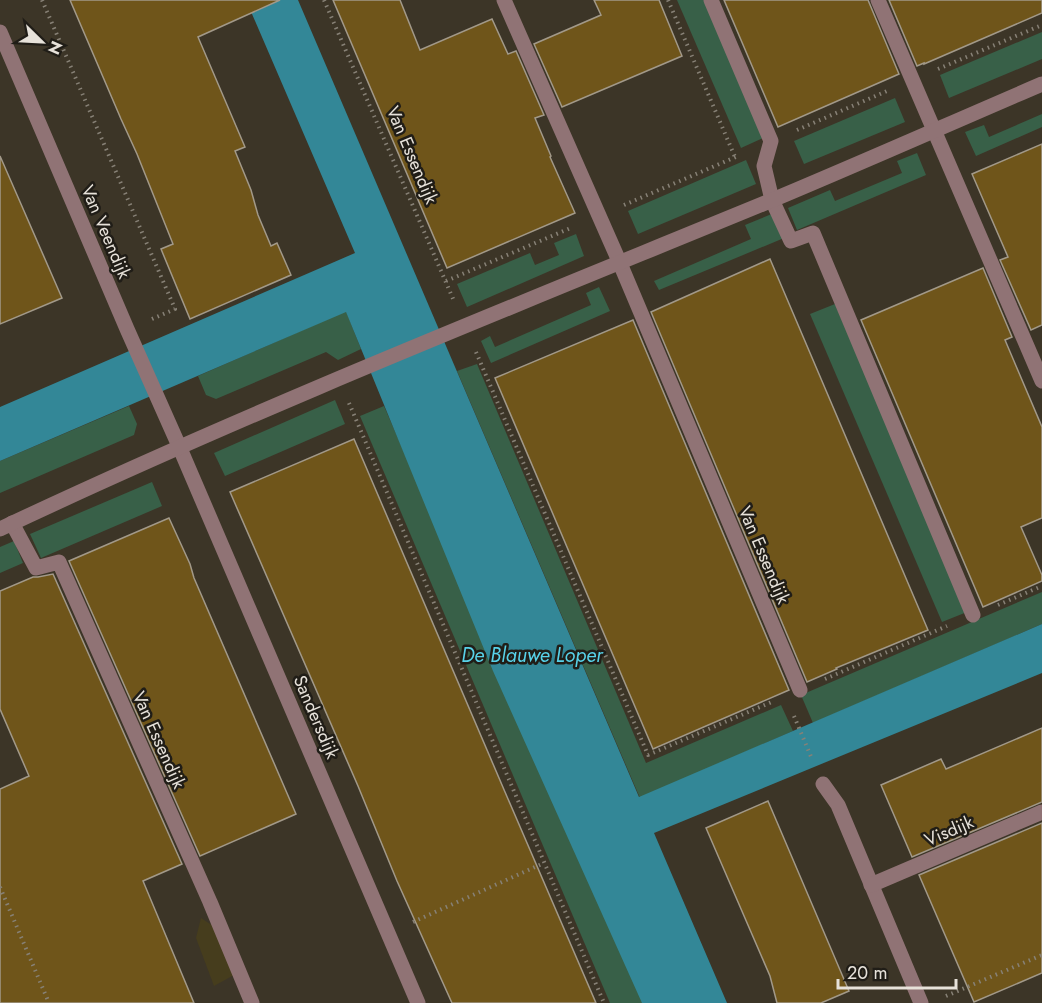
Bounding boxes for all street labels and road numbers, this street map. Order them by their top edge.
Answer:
street label: Van Essendijk [380,102,444,208]
street label: Van Veendijk [75,181,137,283]
street label: Van Essendijk [732,502,796,608]
street label: Sandersdijk [287,671,345,763]
street label: Van Essendijk [126,687,192,793]
street label: Visdijk [920,809,978,853]

